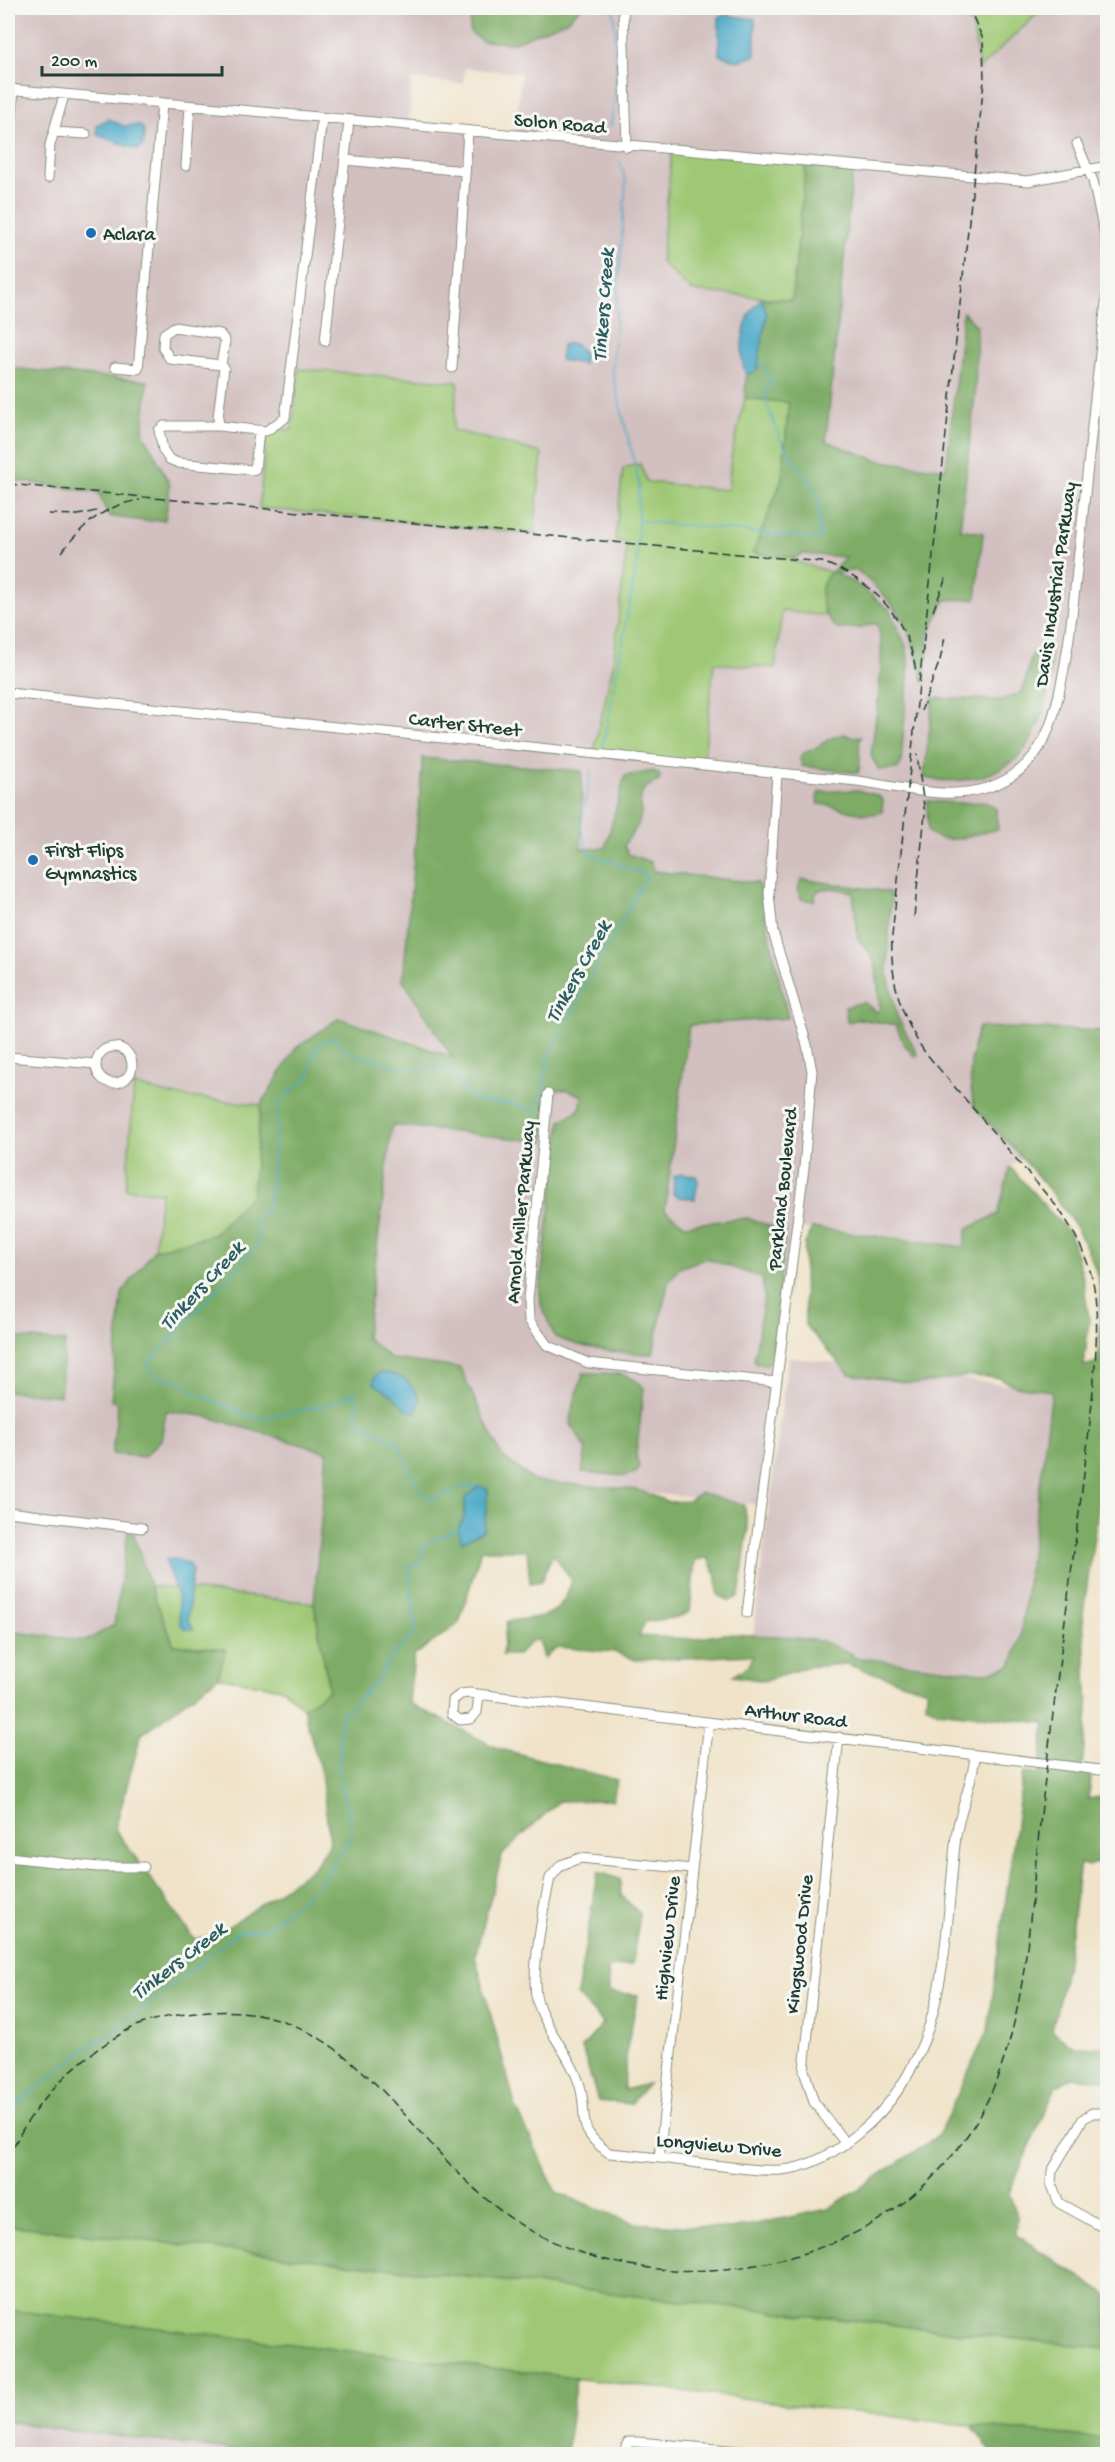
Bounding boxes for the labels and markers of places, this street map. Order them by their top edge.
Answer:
place label: Aclara [103,225,156,248]
marker: Aclara [84,226,98,240]
place label: First Flips Gymnastics [44,841,137,887]
marker: First Flips Gymnastics [26,853,40,867]

